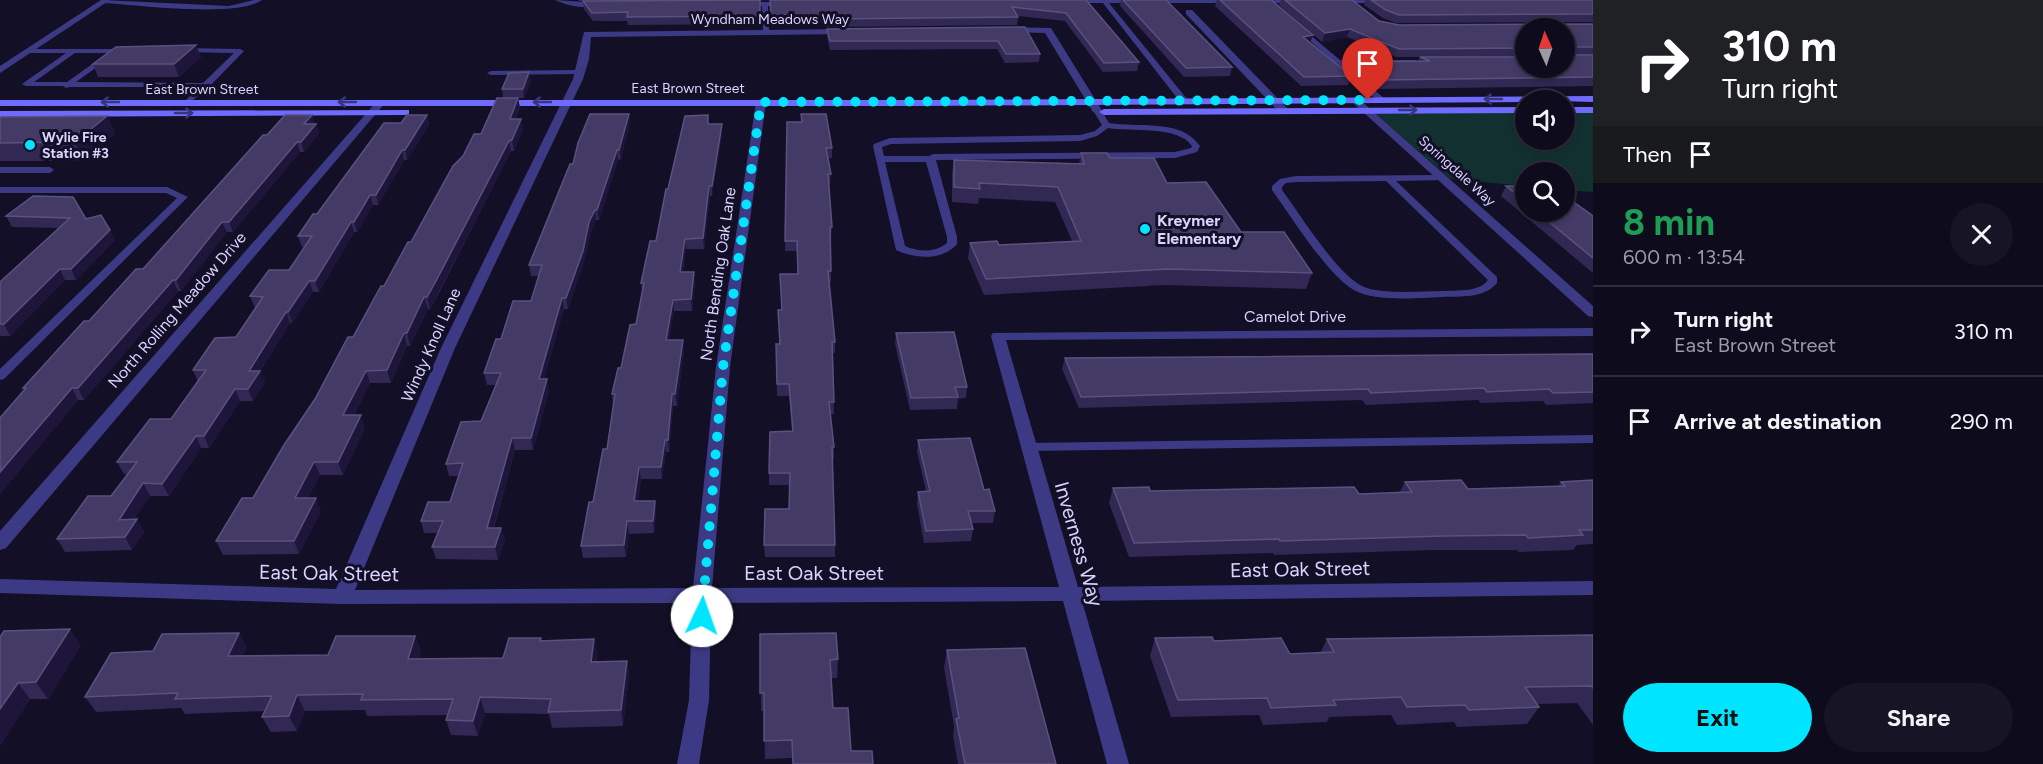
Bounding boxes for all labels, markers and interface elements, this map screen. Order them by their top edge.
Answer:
street label: Wyndham Meadows Way [691,11,850,28]
north arrow [1515,18,1575,78]
map controls [1515,18,1575,222]
text: 310 m [1722,21,1837,72]
icon: right [1623,24,1701,102]
pin [1342,38,1393,100]
icon: arrive [1351,47,1384,80]
text: Turn right [1722,72,1838,105]
street label: East Brown Street [631,80,745,97]
street label: East Brown Street [145,81,259,98]
button: sound [1515,90,1575,150]
one-way arrow [1483,93,1503,105]
one-way arrow [100,96,120,108]
one-way arrow [337,96,357,108]
one-way arrow [532,96,552,108]
one-way arrow [1398,104,1418,116]
one-way arrow [174,107,194,119]
place label: Wylie Fire Station #3 [42,129,109,162]
street label: Springdale Way [1415,132,1499,210]
marker: Wylie Fire Station #3 [23,138,37,152]
icon: arrive [1684,138,1717,171]
text: Then [1623,141,1672,168]
button: search [1515,162,1575,222]
street label: North Bending Oak Lane [696,186,740,362]
text: 8 min [1623,201,1715,244]
button: close [1950,203,2013,266]
place label: Kreymer Elementary [1157,211,1242,248]
marker: Kreymer Elementary [1138,222,1152,236]
street label: North Rolling Meadow Drive [104,228,250,392]
text: 600 m · 13:54 [1623,245,1745,269]
street label: Windy Knoll Lane [397,285,465,405]
text: Turn right [1674,306,1773,333]
street label: Camelot Drive [1244,307,1346,326]
icon: right [1623,315,1656,348]
text: 310 m [1954,318,2013,345]
text: East Brown Street [1674,333,1836,357]
icon: arrive [1623,405,1656,438]
text: Arrive at destination [1674,408,1882,435]
text: 290 m [1950,408,2013,435]
street label: Inverness Way [1050,479,1108,610]
street label: East Oak Street [1230,556,1370,582]
street label: East Oak Street [259,560,399,586]
street label: East Oak Street [744,561,884,585]
position arrow [670,584,734,648]
button: Exit [1623,683,1812,752]
button: Share [1824,683,2013,752]

